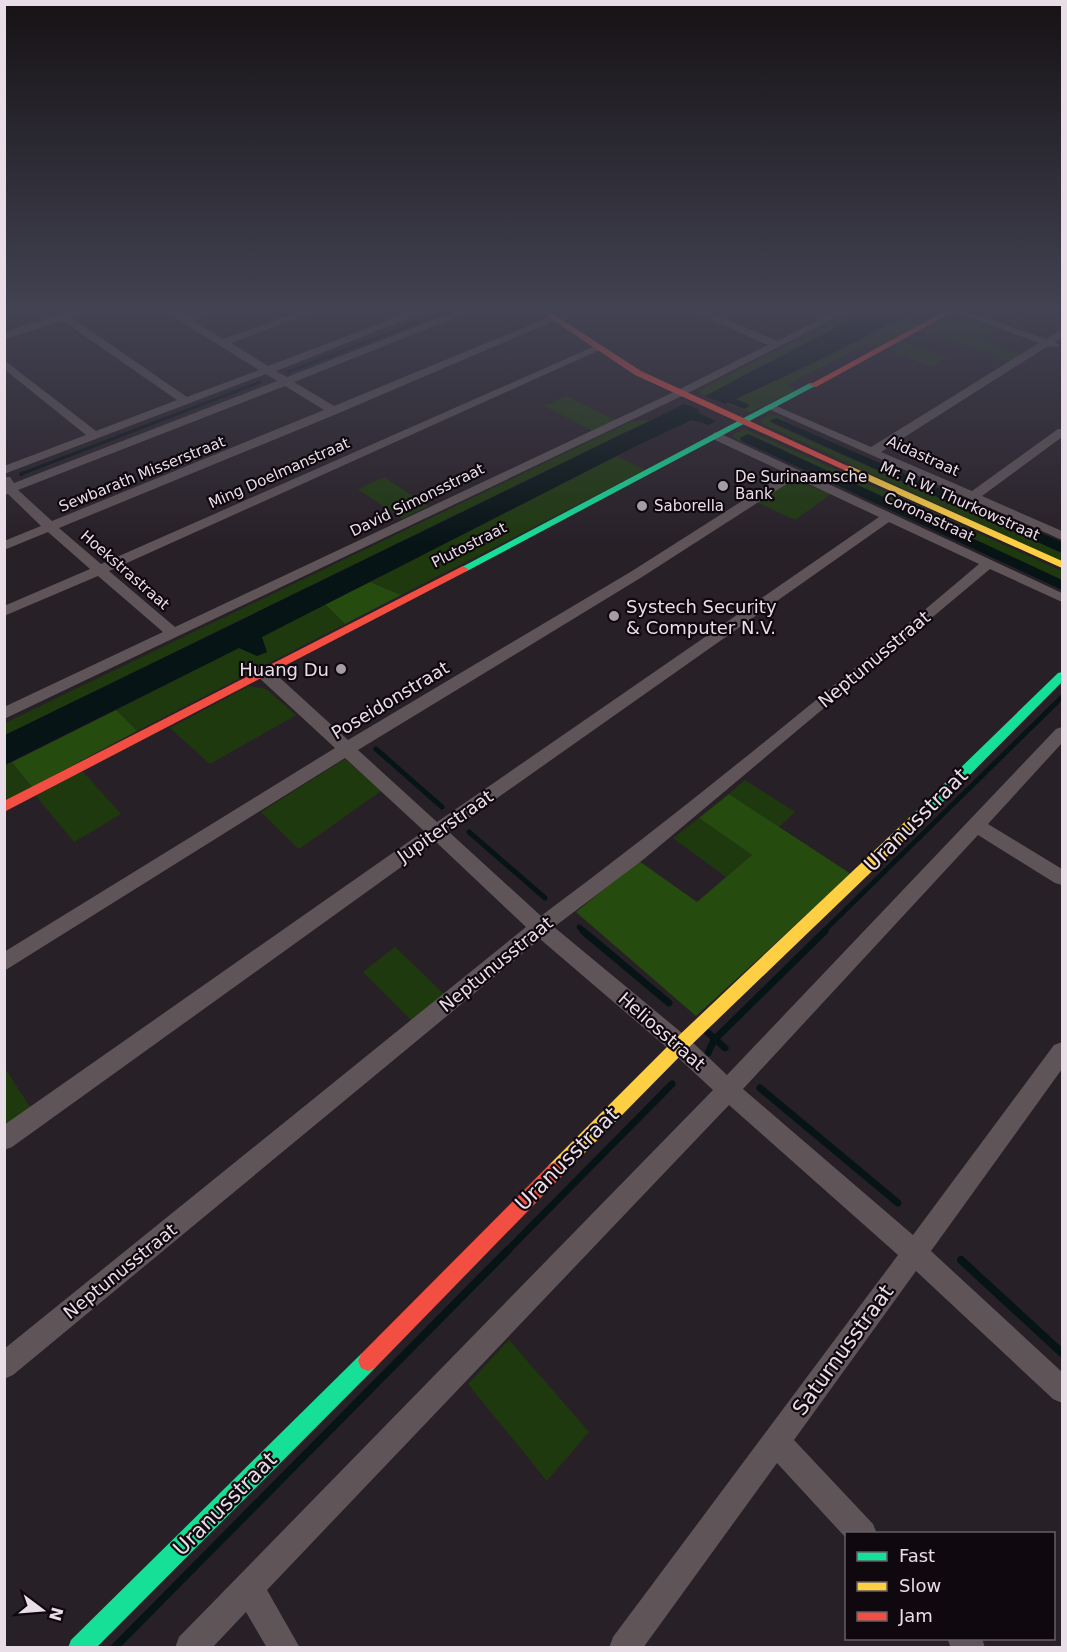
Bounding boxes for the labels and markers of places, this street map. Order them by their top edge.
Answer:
place label: De Surinaamsche Bank [735,468,867,503]
marker: De Surinaamsche Bank [716,479,730,493]
place label: Saborella [654,497,724,515]
marker: Saborella [635,499,649,513]
place label: Systech Security & Computer N.V. [626,596,777,638]
marker: Systech Security & Computer N.V. [607,609,621,623]
place label: Huang Du [239,659,329,680]
marker: Huang Du [334,662,348,676]

